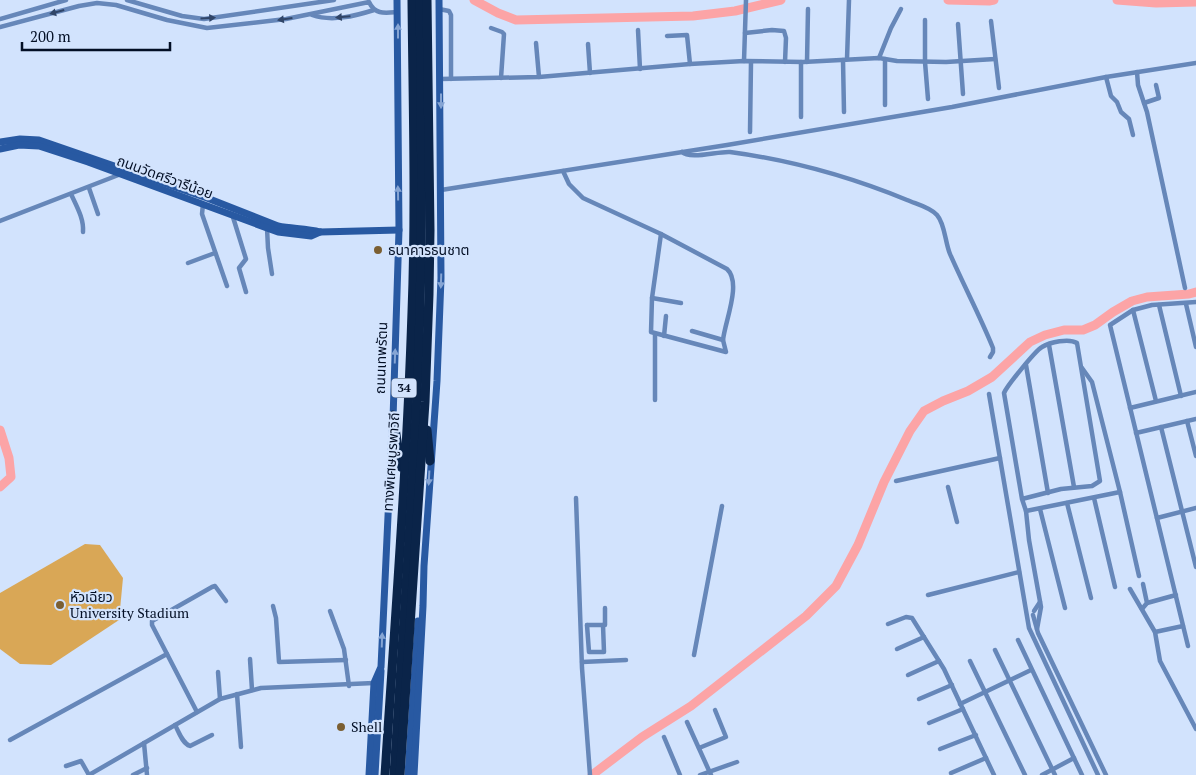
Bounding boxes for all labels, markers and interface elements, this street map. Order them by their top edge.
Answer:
one-way arrow [50,8,65,16]
one-way arrow [200,13,216,21]
one-way arrow [335,13,351,21]
one-way arrow [277,15,293,23]
scale bar [22,20,170,52]
one-way arrow [394,22,402,38]
text: 200 m [30,26,71,46]
one-way arrow [437,93,445,109]
street label: ถนนวัดศรีวารีน้อย [114,150,216,203]
one-way arrow [394,185,402,201]
place label: ธนาคารธนชาต [388,240,469,259]
marker: ธนาคารธนชาต [372,244,384,256]
one-way arrow [437,273,445,289]
street label: ถนนเทพรัตน [370,322,391,394]
one-way arrow [391,347,399,363]
road number: 34 [392,378,416,398]
street label: ทางพิเศษบูรพาวิถี [378,412,403,512]
one-way arrow [425,471,433,487]
place label: หัวเฉียว University Stadium [70,587,189,622]
marker: หัวเฉียว University Stadium [54,599,66,611]
one-way arrow [378,632,386,648]
place label: Shell [351,717,382,736]
marker: Shell [335,721,347,733]

